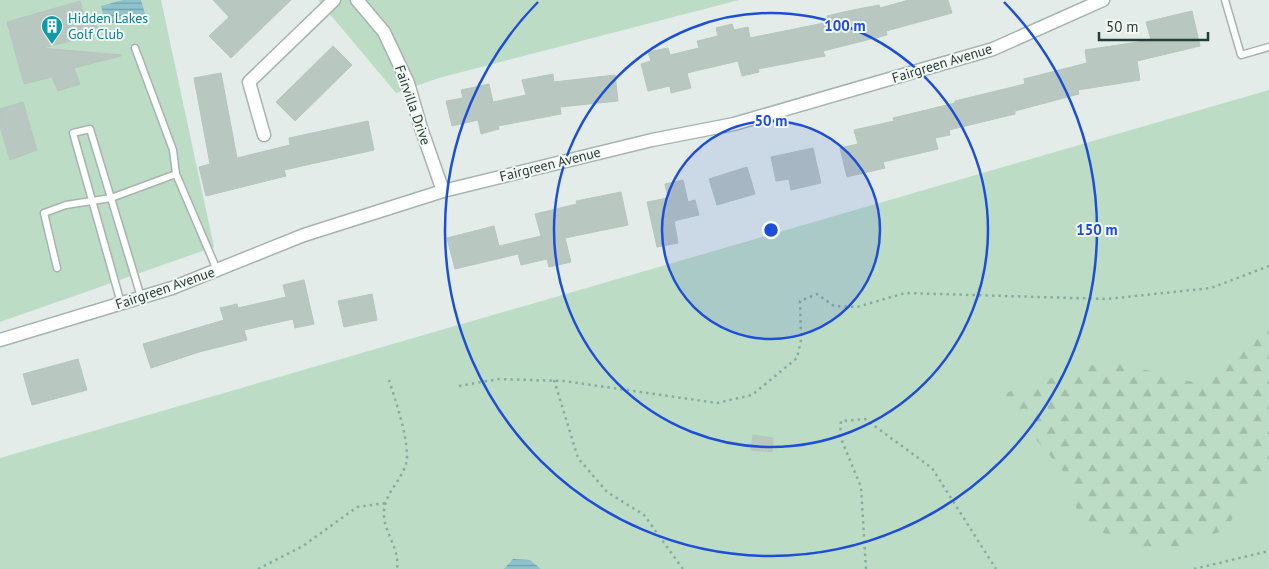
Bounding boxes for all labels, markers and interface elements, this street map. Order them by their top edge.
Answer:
place label: Hidden Lakes Golf Club [68,9,148,43]
scale bar [1099,10,1208,42]
building icon: Hidden Lakes Golf Club [40,14,64,45]
text: 100 m [824,16,866,35]
text: 50 m [1106,17,1139,36]
street label: Fairgreen Avenue [890,39,994,87]
street label: Fairvilla Drive [391,63,435,147]
text: 50 m [755,111,787,130]
street label: Fairgreen Avenue [498,143,602,185]
text: 150 m [1076,220,1118,239]
centre of rings [762,221,780,239]
street label: Fairgreen Avenue [113,263,217,313]

